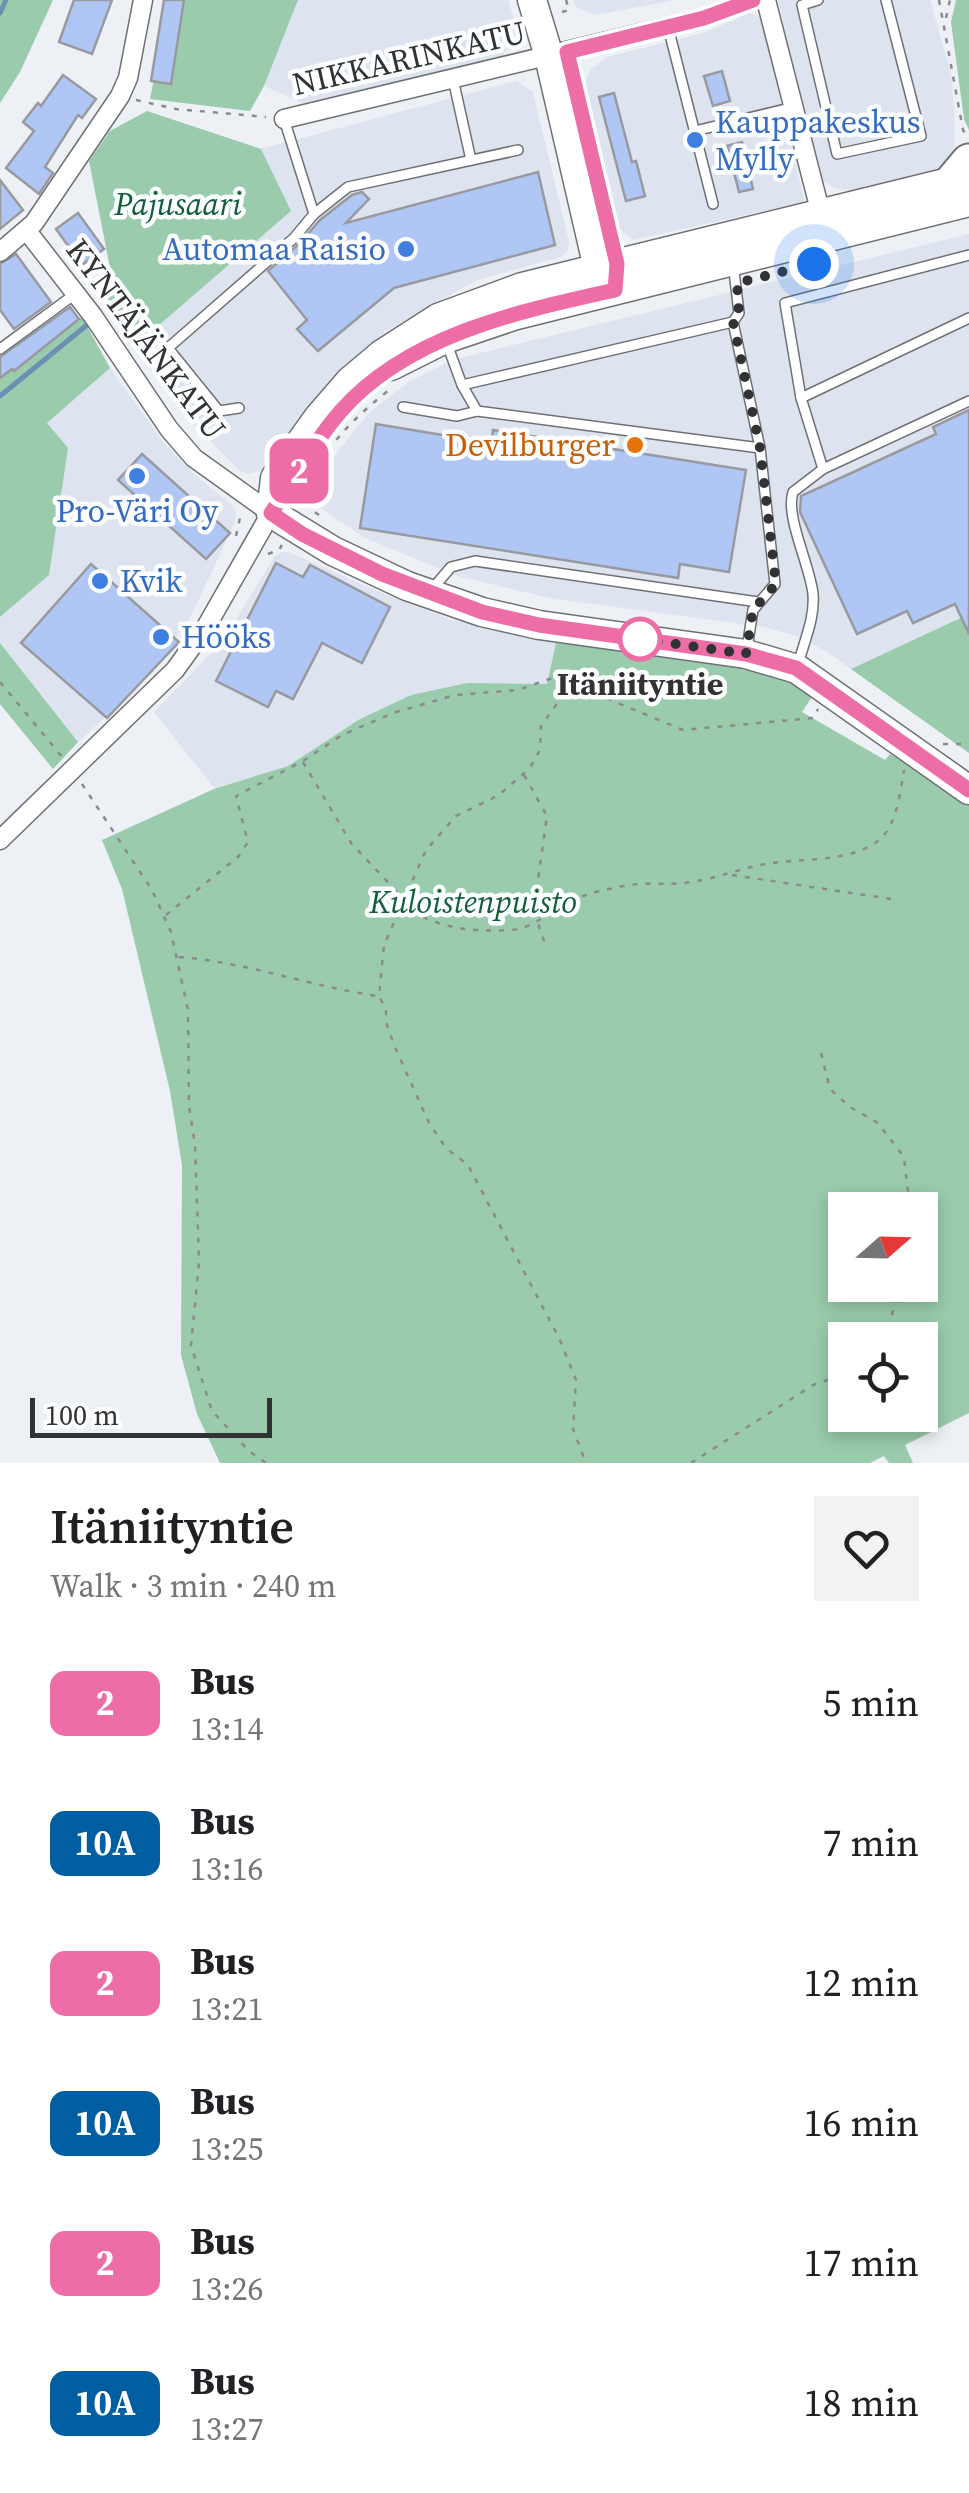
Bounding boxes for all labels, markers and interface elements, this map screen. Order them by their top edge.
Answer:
street label: NIKKARINKATU [288,10,530,106]
place label: Kauppakeskus Mylly [715,100,921,181]
marker: Kauppakeskus Mylly [684,129,706,151]
park label: Pajusaari [113,182,242,226]
place label: Automaa Raisio [162,227,386,271]
street label: KYNTÄJÄNKATU [56,230,236,448]
marker: Automaa Raisio [395,238,417,260]
your location [789,239,839,289]
place label: Devilburger [445,423,615,467]
marker: Devilburger [624,434,646,456]
line badge: 2 [266,438,332,504]
text: 2 [290,447,308,495]
marker: Pro-Väri Oy [126,465,148,487]
place label: Pro-Väri Oy [56,489,219,533]
place label: Kvik [120,559,183,603]
marker: Kvik [89,570,111,592]
place label: Hööks [181,615,271,659]
marker: Itäniityntie [619,618,661,660]
marker: Hööks [150,626,172,648]
place label: Itäniityntie [557,662,723,706]
park label: Kuloistenpuisto [368,880,577,924]
north arrow [828,1192,938,1302]
map controls [828,1192,938,1432]
button: locate [828,1322,938,1432]
scale bar [30,1393,272,1438]
text: 100 m [45,1396,119,1434]
text: Itäniityntie [50,1493,294,1559]
button: heart [814,1496,919,1601]
text: Walk · 3 min · 240 m [50,1564,336,1608]
text: Bus [190,1655,255,1707]
text: 5 min [823,1677,919,1729]
text: 2 [96,1679,114,1727]
text: 13:14 [190,1707,264,1751]
text: Bus [190,1795,255,1847]
text: 7 min [823,1817,919,1869]
text: 10A [74,1819,136,1867]
text: 13:16 [190,1847,264,1891]
text: Bus [190,1935,255,1987]
text: 12 min [804,1957,919,2009]
text: 2 [96,1959,114,2007]
text: 13:21 [190,1987,264,2031]
text: Bus [190,2075,255,2127]
text: 16 min [804,2097,919,2149]
text: 10A [74,2099,136,2147]
text: 13:25 [190,2127,264,2171]
text: Bus [190,2215,255,2267]
text: 17 min [804,2237,919,2289]
text: 2 [96,2239,114,2287]
text: 13:26 [190,2267,264,2311]
text: Bus [190,2355,255,2407]
text: 18 min [804,2377,919,2429]
text: 10A [74,2379,136,2427]
text: 13:27 [190,2407,264,2451]

